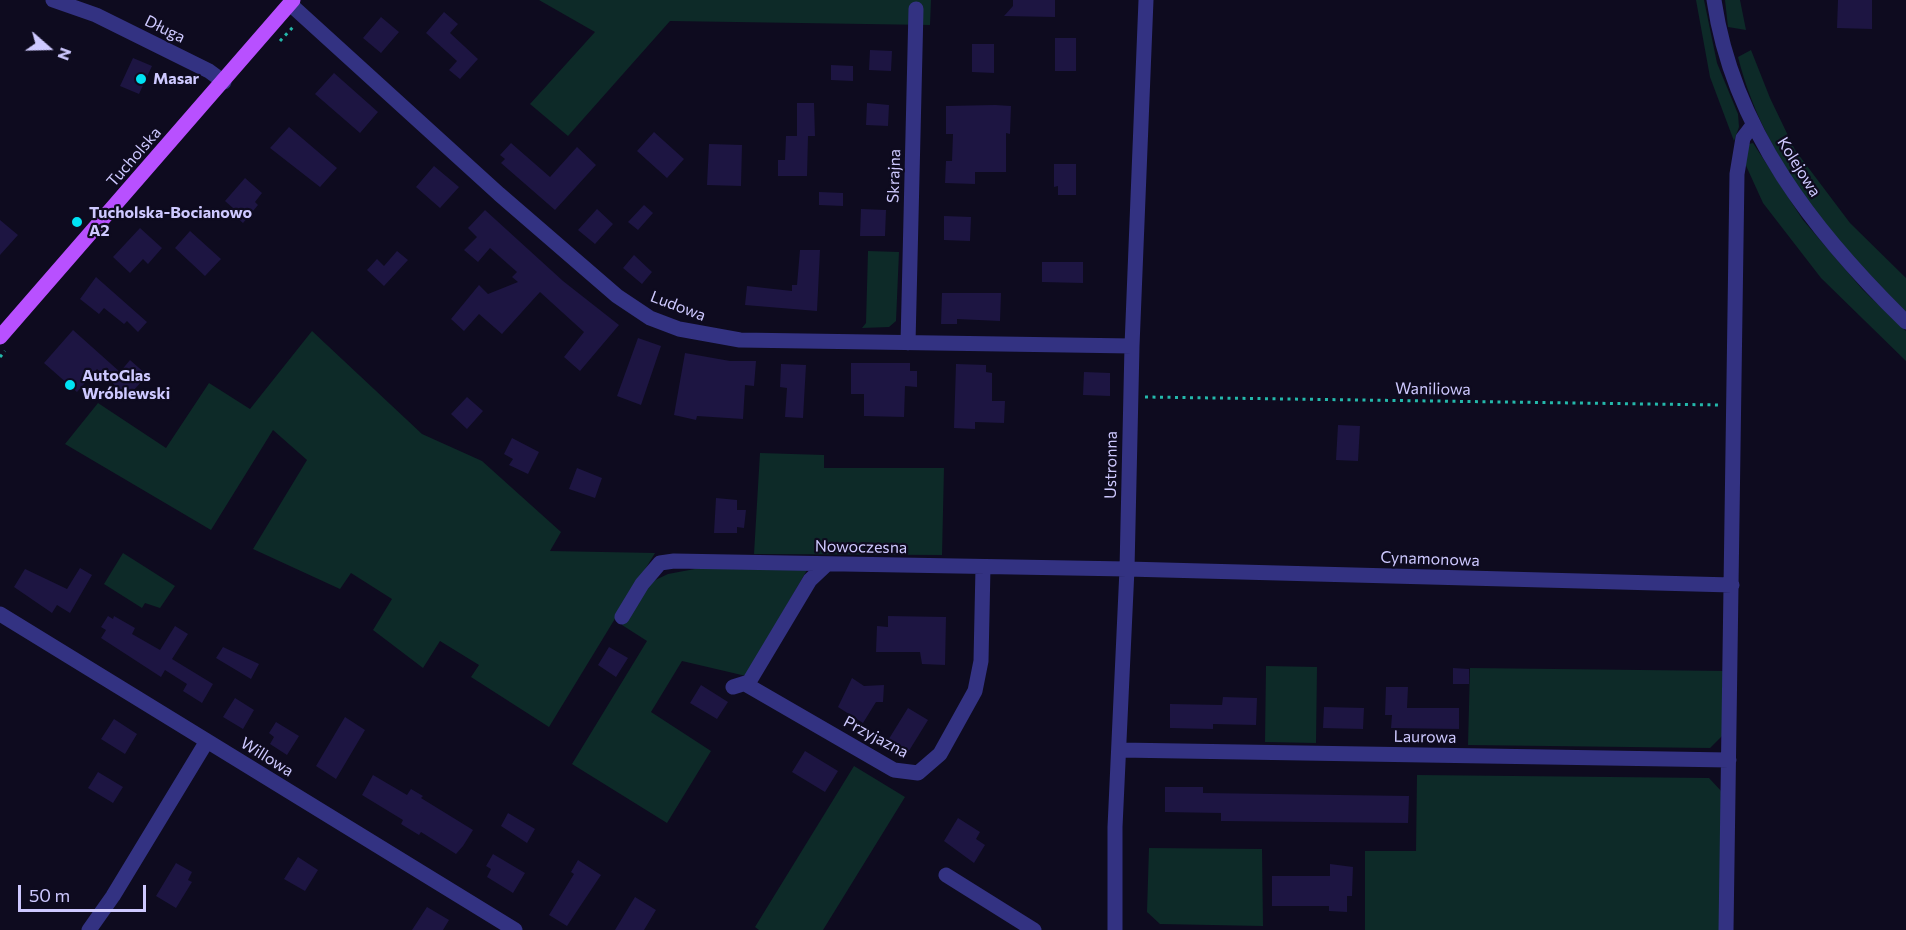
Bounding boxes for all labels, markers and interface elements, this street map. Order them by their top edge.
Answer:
street label: Długa [142,11,188,47]
north arrow [18,18,78,78]
text: N [54,45,76,63]
place label: Masar [153,69,199,89]
marker: Masar [134,72,148,86]
street label: Tucholska [103,123,165,191]
street label: Kolejowa [1773,134,1825,200]
street label: Skrajna [883,149,905,203]
place label: Tucholska-Bocianowo A2 [89,203,252,241]
marker: Tucholska-Bocianowo A2 [70,215,84,229]
street label: Ludowa [648,287,708,325]
place label: AutoGlas Wróblewski [82,366,170,404]
marker: AutoGlas Wróblewski [63,378,77,392]
street label: Waniliowa [1395,379,1471,399]
street label: Ustronna [1101,431,1121,499]
street label: Nowoczesna [815,537,907,557]
street label: Cynamonowa [1380,548,1480,570]
street label: Przyjazna [840,712,912,762]
street label: Laurowa [1393,727,1457,747]
street label: Willowa [237,733,297,781]
scale bar [21,873,148,911]
text: 50 m [29,884,70,906]

